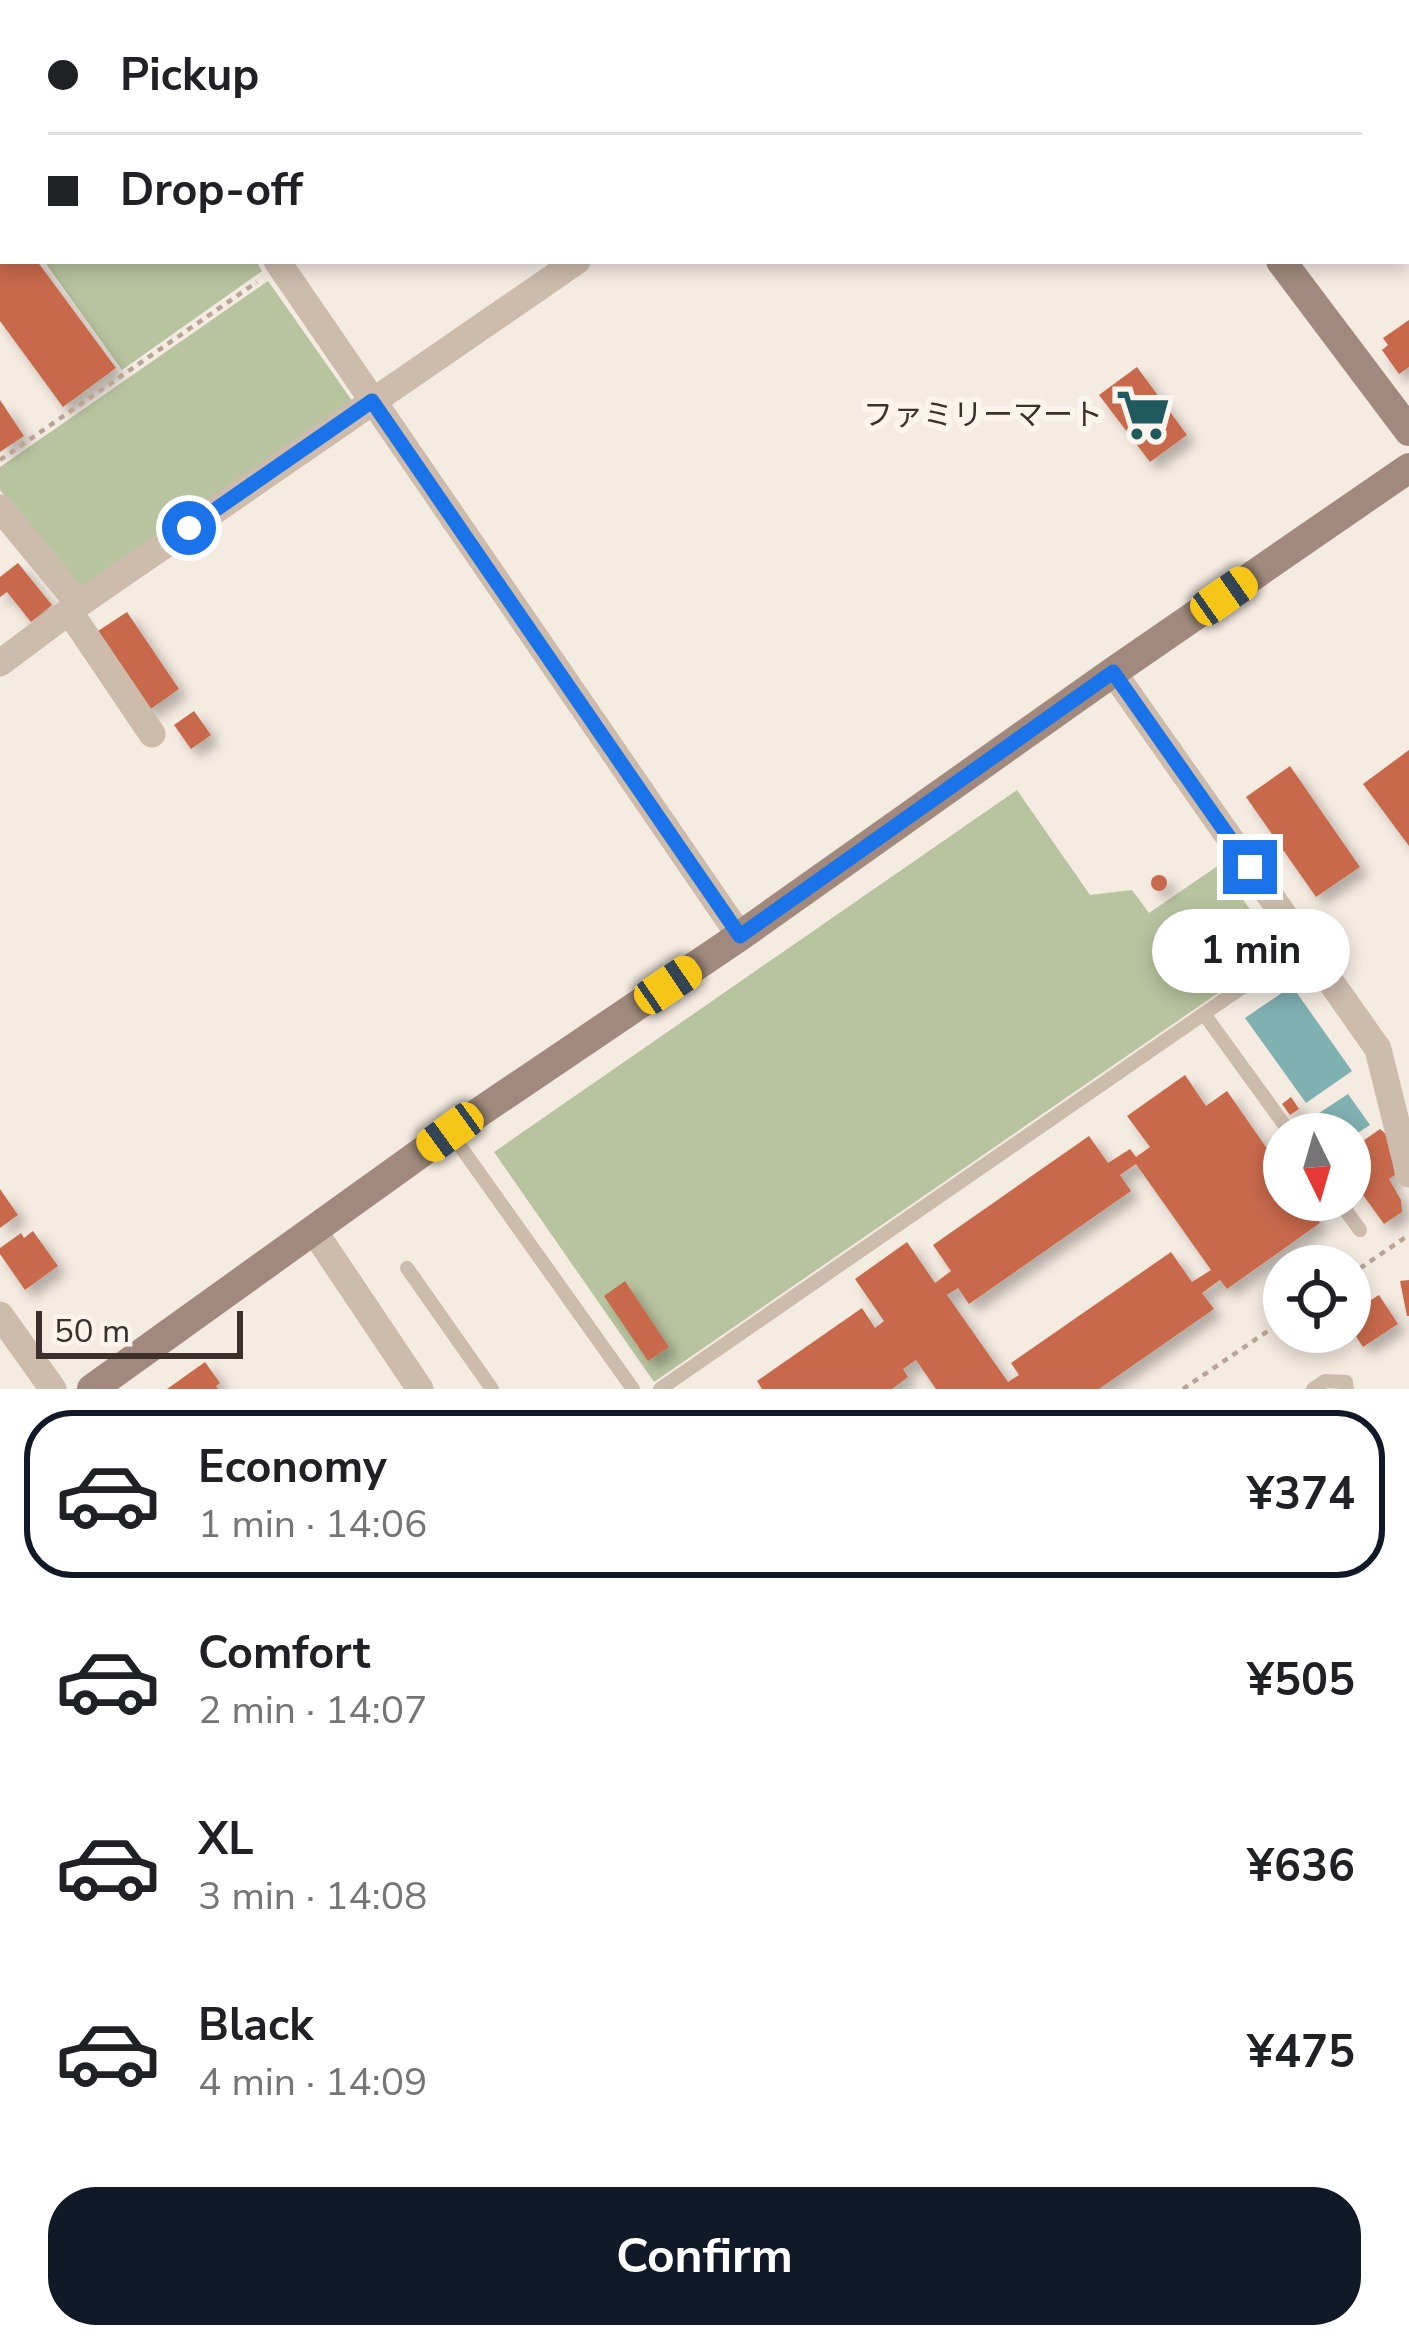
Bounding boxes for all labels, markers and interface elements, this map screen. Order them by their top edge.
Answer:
text: Pickup [120,45,259,106]
text: Drop-off [120,160,303,221]
supermarket icon: ファミリーマート [1114,386,1172,444]
place label: ファミリーマート [863,395,1103,436]
route start [162,501,216,555]
car [1184,561,1264,631]
route end [1223,840,1277,894]
callout: 1 min [1151,909,1349,993]
text: 1 min [1201,924,1301,977]
car [628,950,708,1020]
car [410,1096,490,1168]
north arrow [1263,1113,1371,1221]
map controls [1263,1113,1371,1353]
button: locate [1263,1245,1371,1353]
scale bar [36,1305,243,1358]
text: 50 m [54,1309,130,1354]
text: Economy [198,1437,387,1498]
icon: car [54,1440,162,1548]
text: ¥374 [1247,1464,1355,1525]
text: 1 min · 14:06 [198,1498,427,1551]
text: Comfort [198,1623,370,1684]
icon: car [54,1626,162,1734]
text: ¥505 [1247,1650,1355,1711]
text: 2 min · 14:07 [198,1684,427,1737]
text: XL [198,1809,254,1870]
icon: car [54,1812,162,1920]
text: ¥636 [1247,1836,1355,1897]
text: 3 min · 14:08 [198,1870,427,1923]
text: Black [198,1995,313,2056]
icon: car [54,1998,162,2106]
text: ¥475 [1247,2022,1355,2083]
text: 4 min · 14:09 [198,2056,427,2109]
button: Confirm [48,2187,1361,2325]

